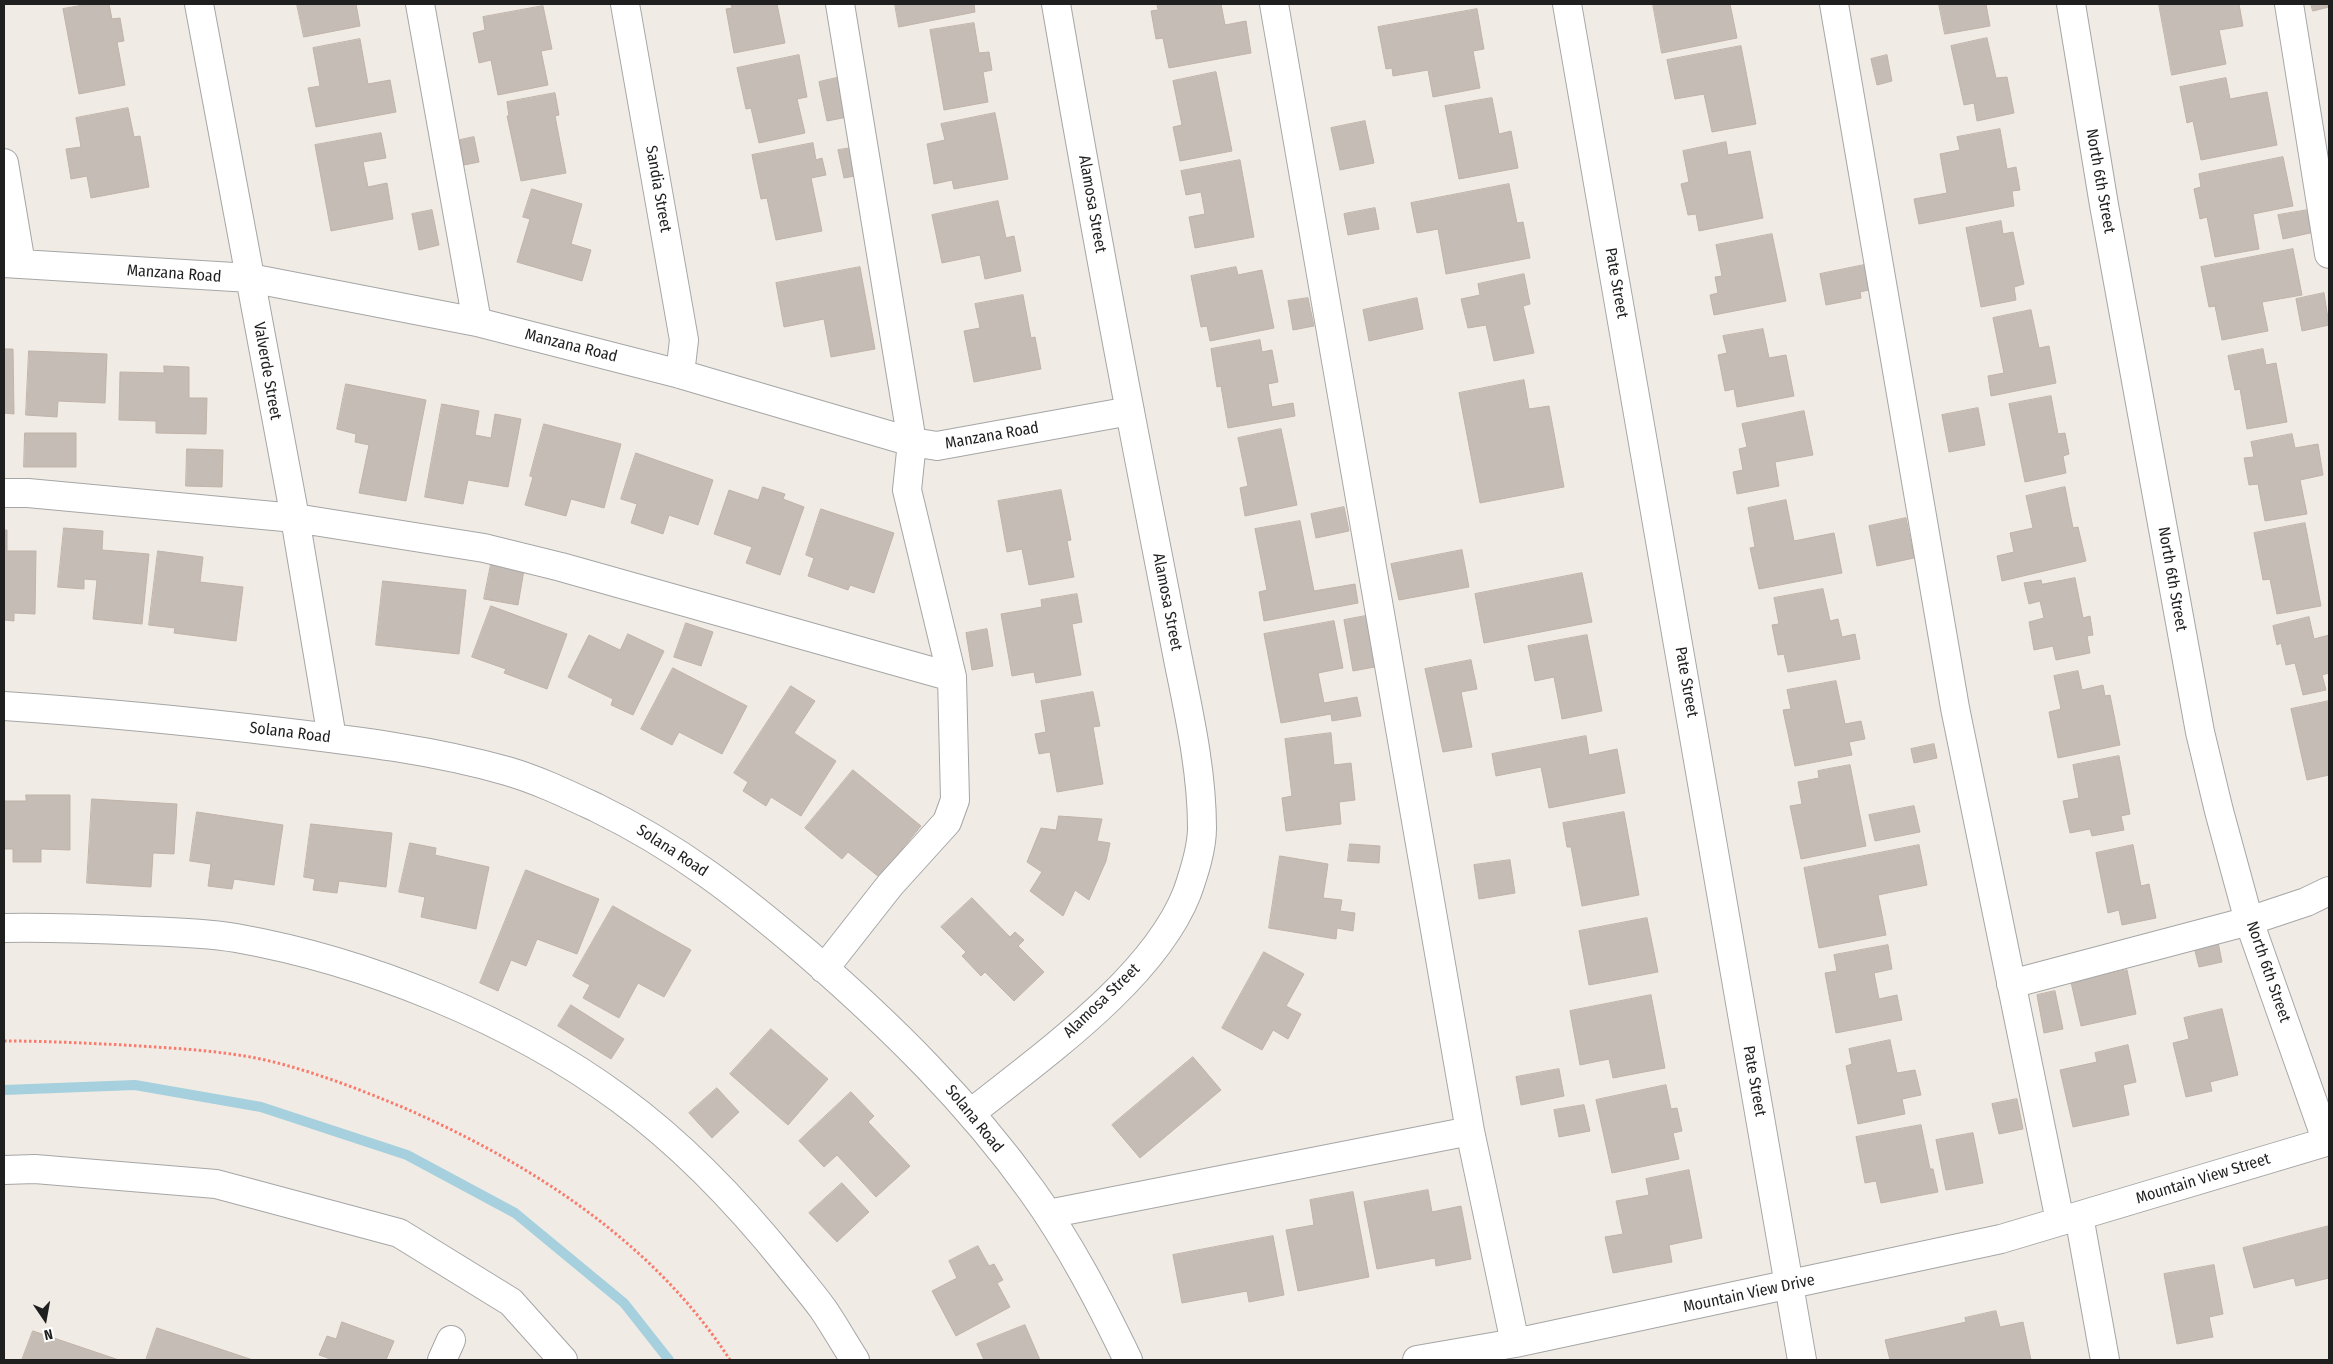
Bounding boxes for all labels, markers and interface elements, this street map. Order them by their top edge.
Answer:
street label: North 6th Street [2081,127,2119,235]
street label: Sandia Street [641,144,675,234]
street label: Alamosa Street [1074,154,1110,254]
street label: Pate Street [1600,246,1632,320]
street label: Manzana Road [126,261,222,287]
street label: Valverde Street [249,321,285,421]
street label: Manzana Road [523,325,619,367]
street label: Manzana Road [944,418,1040,454]
street label: North 6th Street [2153,525,2191,633]
street label: Alamosa Street [1148,552,1186,652]
street label: Pate Street [1670,645,1702,719]
street label: Solana Road [248,719,332,747]
street label: Solana Road [633,821,711,881]
street label: North 6th Street [2242,919,2294,1025]
street label: Alamosa Street [1060,960,1144,1042]
street label: Pate Street [1738,1044,1770,1118]
street label: Solana Road [941,1081,1007,1157]
street label: Mountain View Street [2134,1149,2272,1209]
street label: Mountain View Drive [1681,1271,1817,1317]
north arrow [20,1294,70,1344]
text: N [42,1325,54,1343]

